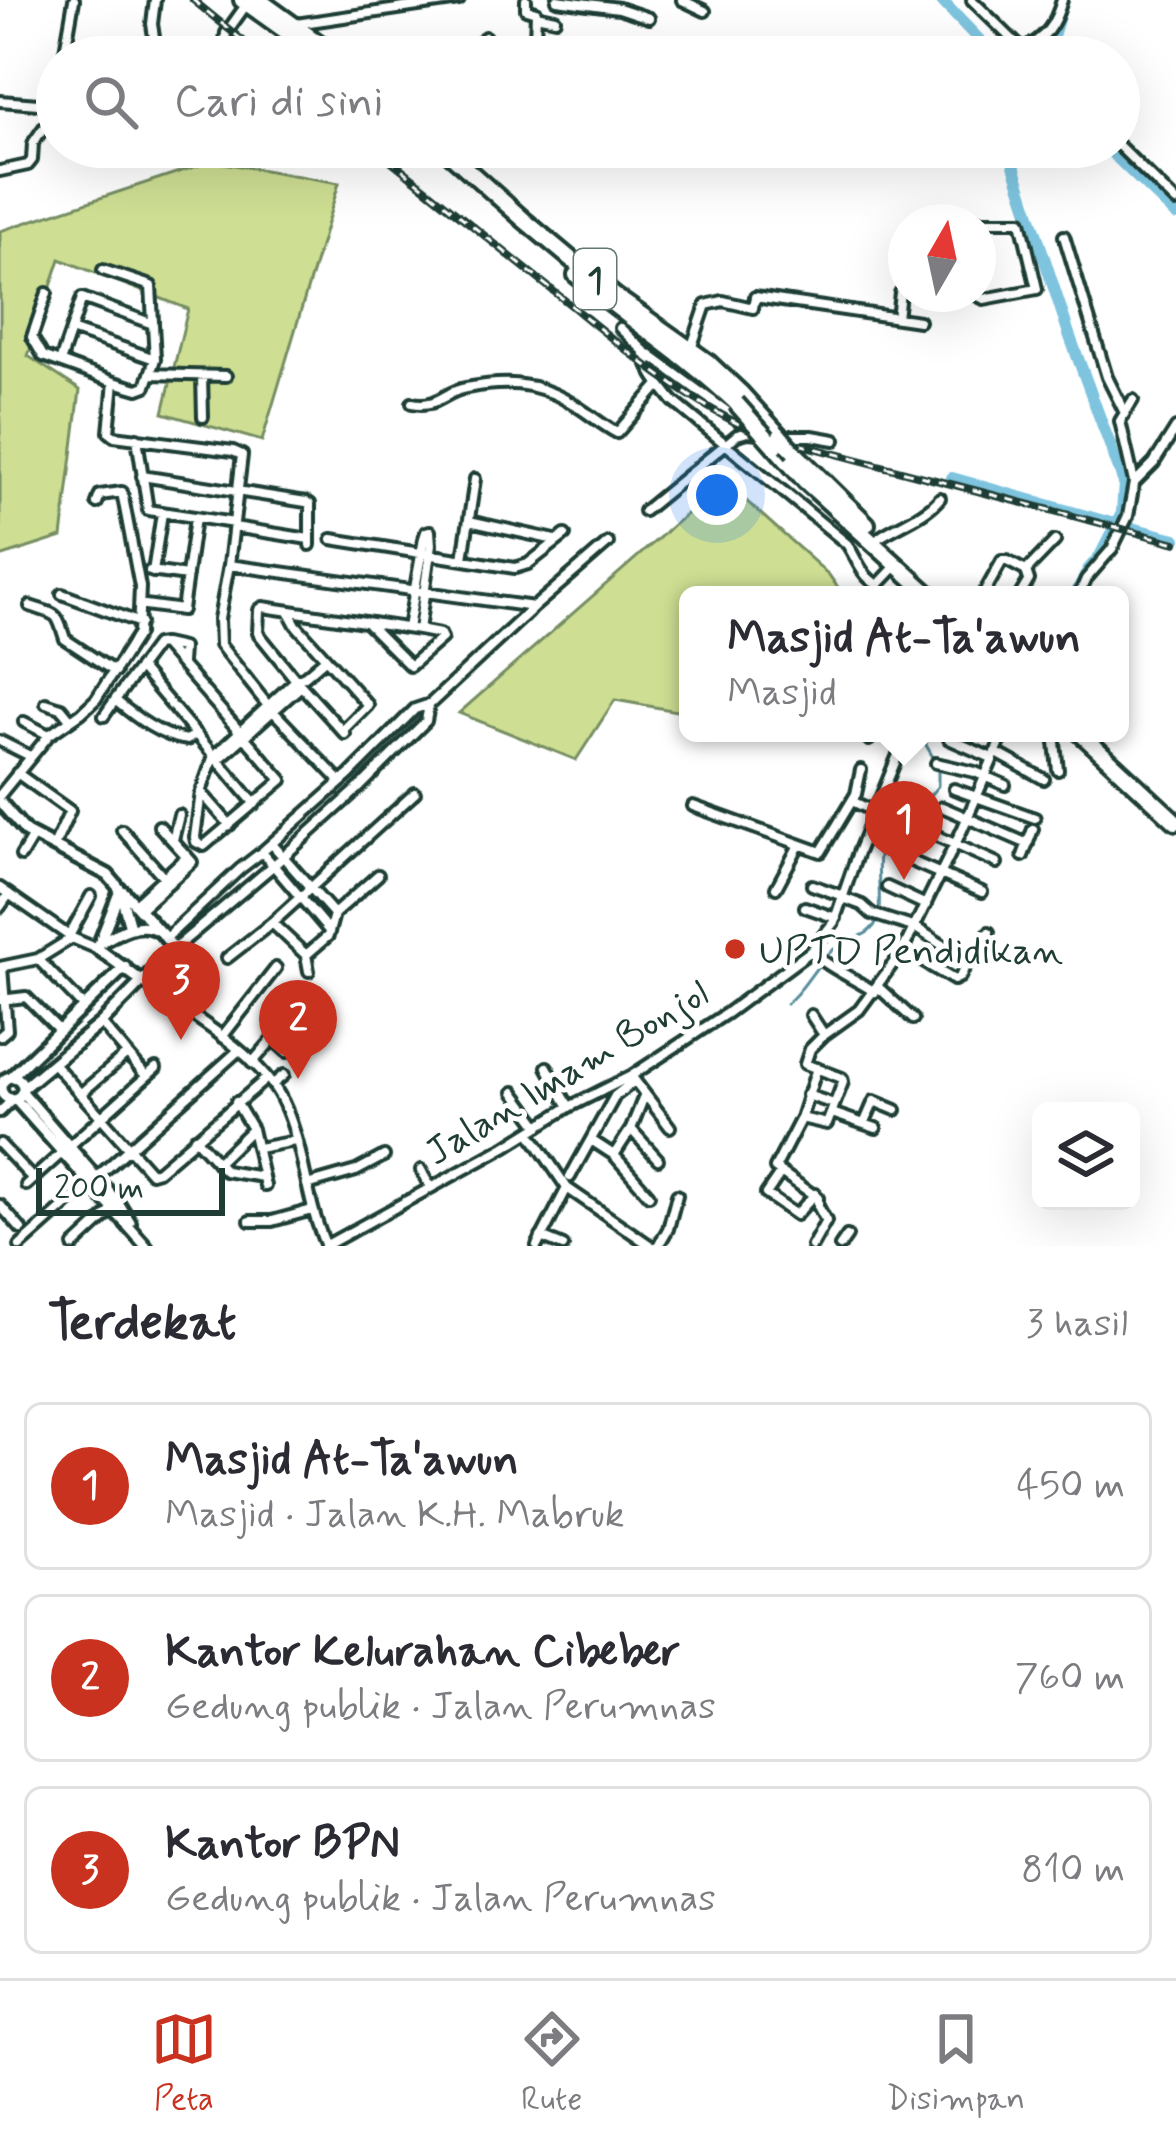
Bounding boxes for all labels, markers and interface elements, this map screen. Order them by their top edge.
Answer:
search box [36,36,1140,168]
icon: search [78,69,144,135]
text: Cari di sini [174,73,383,132]
north arrow [888,204,996,312]
road number: 1 [574,249,616,309]
your location [687,465,747,525]
popup [679,586,1129,742]
text: Masjid At-Ta'awun [727,609,1081,668]
text: Masjid [727,668,837,719]
pin: 1 [865,781,943,880]
place label: UPTD Pendidikan [759,927,1063,978]
marker: UPTD Pendidikan [722,936,748,962]
pin: 3 [142,941,220,1040]
street label: Jalan Imam Bonjol [417,969,719,1179]
pin: 2 [259,980,337,1079]
map controls [1032,1102,1140,1210]
button: layers [1032,1102,1140,1210]
scale bar [36,1162,225,1215]
text: 200 m [54,1167,144,1211]
text: Terdekat [48,1291,236,1357]
text: 3 hasil [1026,1299,1128,1350]
text: Masjid At-Ta'awun [165,1431,519,1490]
text: 1 [81,1461,99,1512]
text: 450 m [1017,1461,1125,1512]
text: Masjid · Jalan K.H. Mabruk [165,1490,624,1541]
text: Kantor Kelurahan Cibeber [165,1623,680,1682]
text: 2 [80,1653,100,1704]
text: 760 m [1015,1653,1125,1704]
text: Gedung publik · Jalan Perumnas [165,1682,716,1733]
text: Kantor BPN [165,1815,400,1874]
text: 3 [81,1845,99,1896]
text: 810 m [1021,1845,1125,1896]
text: Gedung publik · Jalan Perumnas [165,1874,716,1925]
tab: Peta [151,2006,217,2122]
tab: Rute [519,2006,585,2122]
tab: Disimpan [886,2006,1025,2122]

